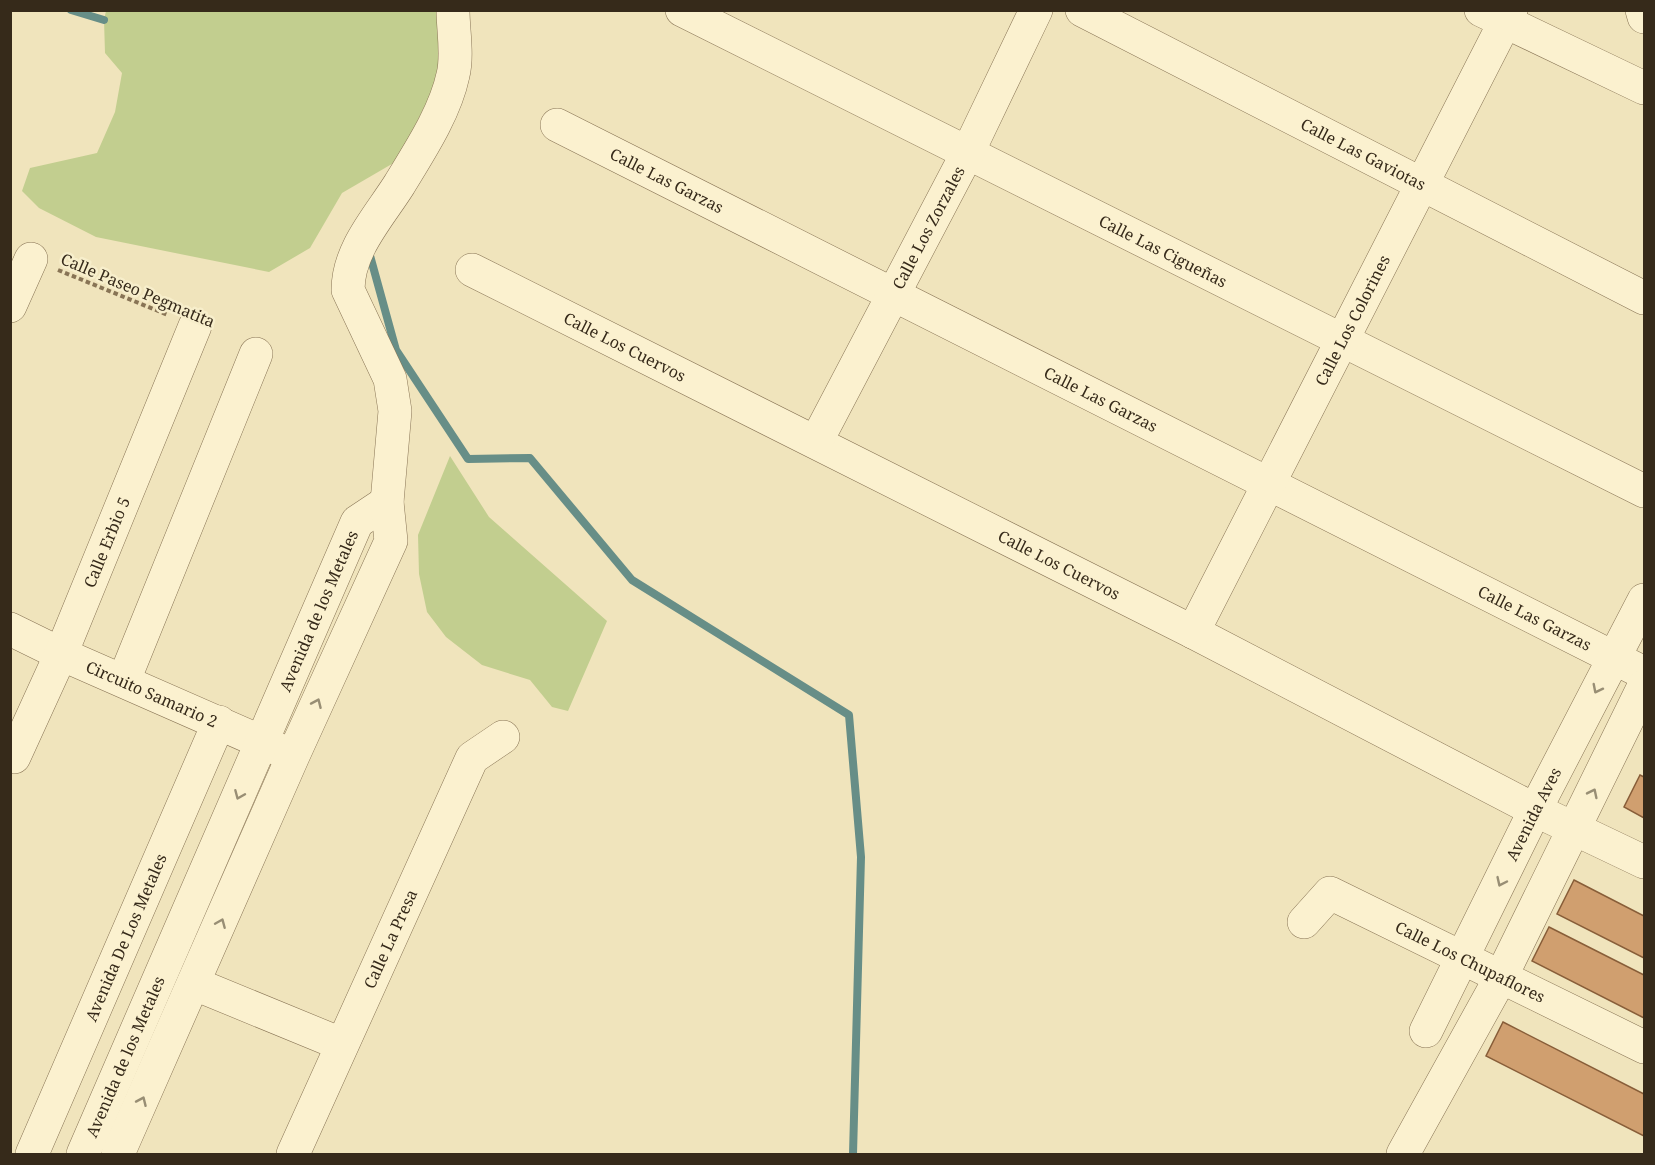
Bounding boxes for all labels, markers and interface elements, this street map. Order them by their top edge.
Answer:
street label: Calle Las Gaviotas [1297,113,1430,195]
street label: Calle Las Garzas [606,143,727,218]
street label: Calle Los Zorzales [887,162,970,293]
street label: Calle Las Cigueñas [1095,210,1231,293]
street label: Calle Paseo Pegmatita [57,248,219,332]
street label: Calle Los Colorines [1310,251,1395,390]
street label: Calle Los Cuervos [560,307,690,387]
street label: Calle Las Garzas [1040,361,1161,437]
street label: Calle Erbio 5 [78,493,135,591]
street label: Calle Los Cuervos [994,525,1124,605]
street label: Avenida de los Metales [274,527,363,695]
street label: Calle Las Garzas [1474,580,1595,656]
street label: Circuito Samario 2 [83,655,221,732]
one-way arrow [1593,682,1604,693]
one-way arrow [310,698,322,709]
street label: Avenida Aves [1501,764,1566,865]
one-way arrow [1585,788,1597,799]
one-way arrow [234,789,246,800]
street label: Avenida De Los Metales [80,850,172,1025]
one-way arrow [1496,875,1508,886]
street label: Calle La Presa [358,886,422,992]
street label: Calle Los Chupaflores [1392,916,1549,1008]
one-way arrow [214,918,226,929]
street label: Avenida de los Metales [81,973,170,1141]
one-way arrow [135,1097,147,1108]

